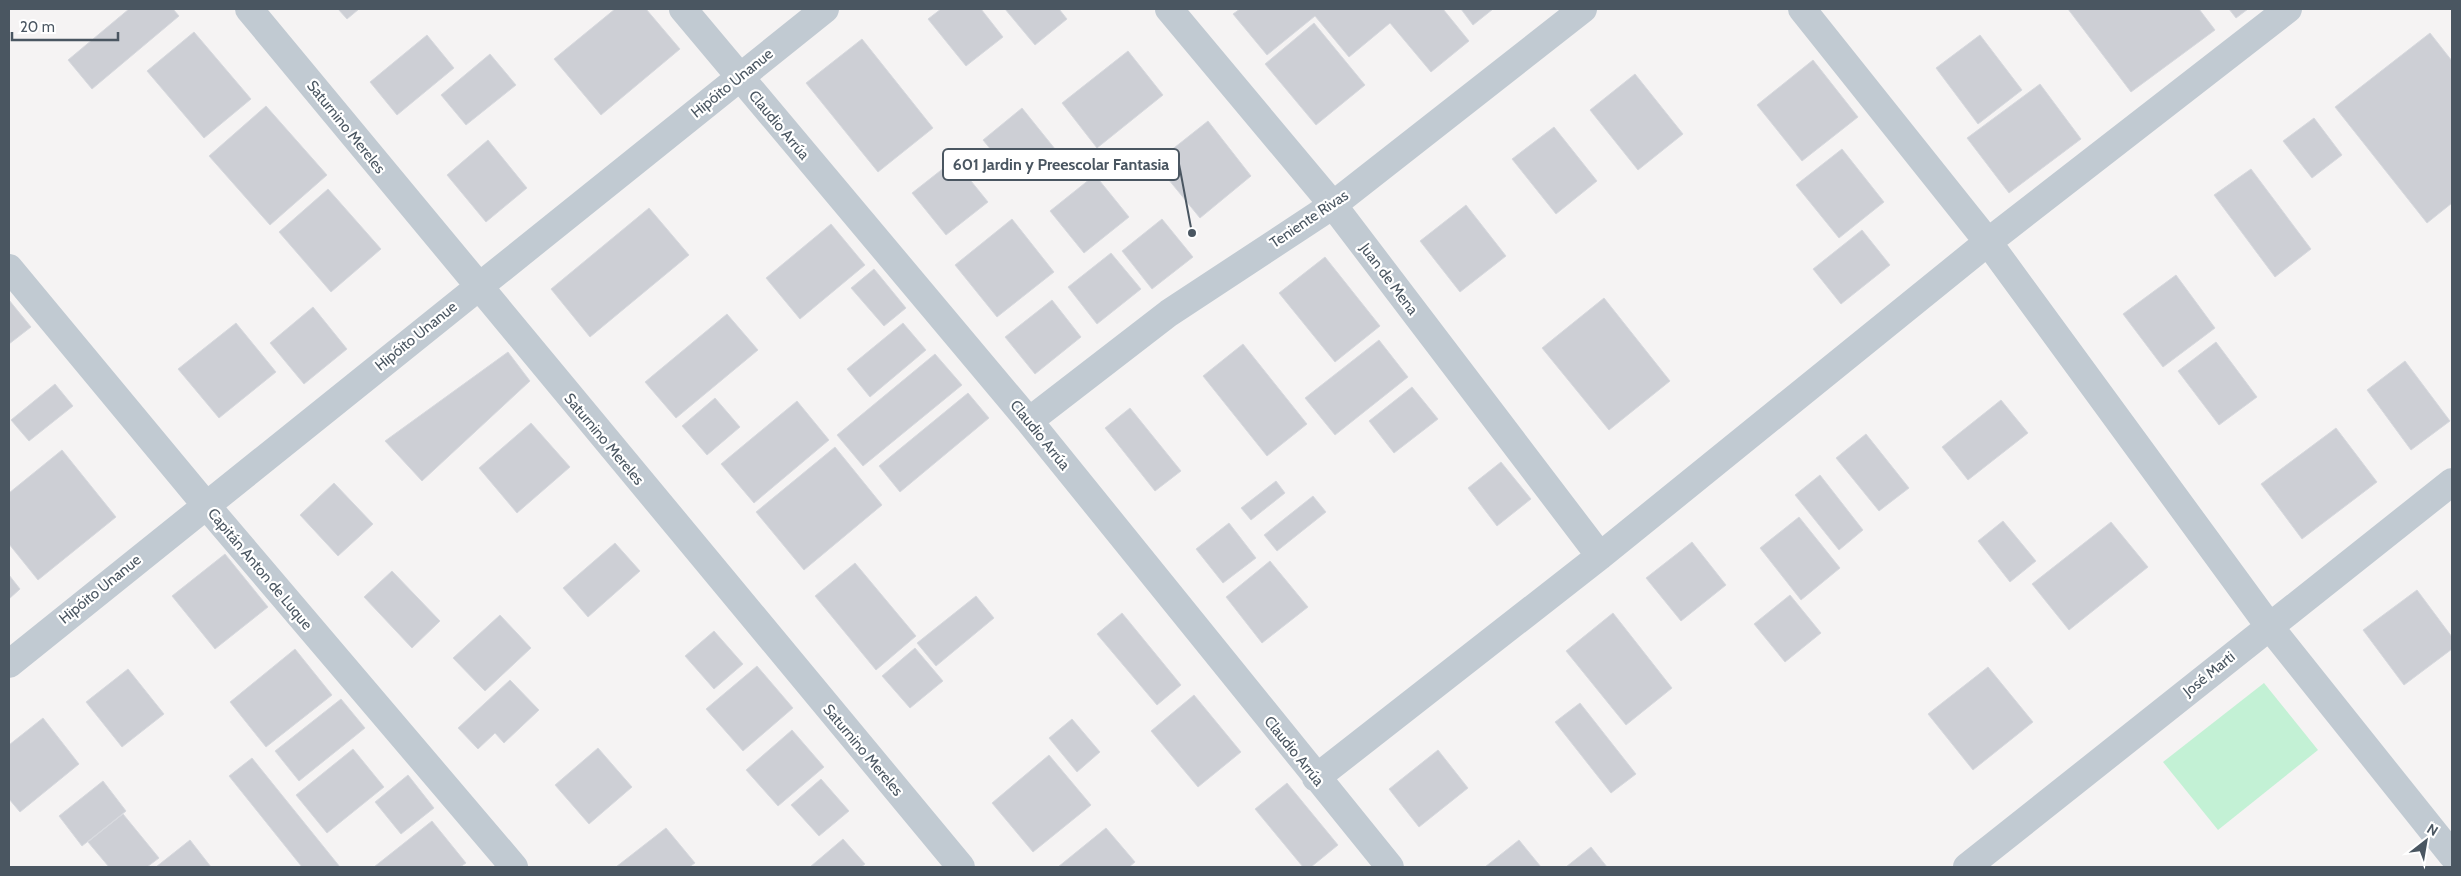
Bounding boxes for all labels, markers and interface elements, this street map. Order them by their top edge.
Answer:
scale bar [12,10,119,42]
text: 20 m [20,18,55,36]
street label: Hipóito Unanue [687,44,777,122]
street label: Saturnino Mereles [303,77,389,177]
street label: Claudio Arrúa [745,87,814,164]
callout: 601 Jardin y Preescolar Fantasia [943,149,1179,180]
text: 601 Jardin y Preescolar Fantasia [953,155,1169,174]
street label: Teniente Rivas [1266,186,1352,252]
street label: Juan de Mena [1356,239,1422,319]
street label: Hipóito Unanue [371,297,461,375]
street label: Saturnino Mereles [560,389,648,489]
street label: Claudio Arrúa [1006,396,1074,474]
street label: Capitán Anton de Luque [204,505,316,634]
street label: Hipóito Unanue [55,550,145,628]
street label: José Marti [2179,648,2239,701]
street label: Saturnino Mereles [819,700,907,800]
street label: Claudio Arrúa [1260,712,1328,790]
north arrow [2401,816,2451,866]
text: N [2424,820,2442,840]

